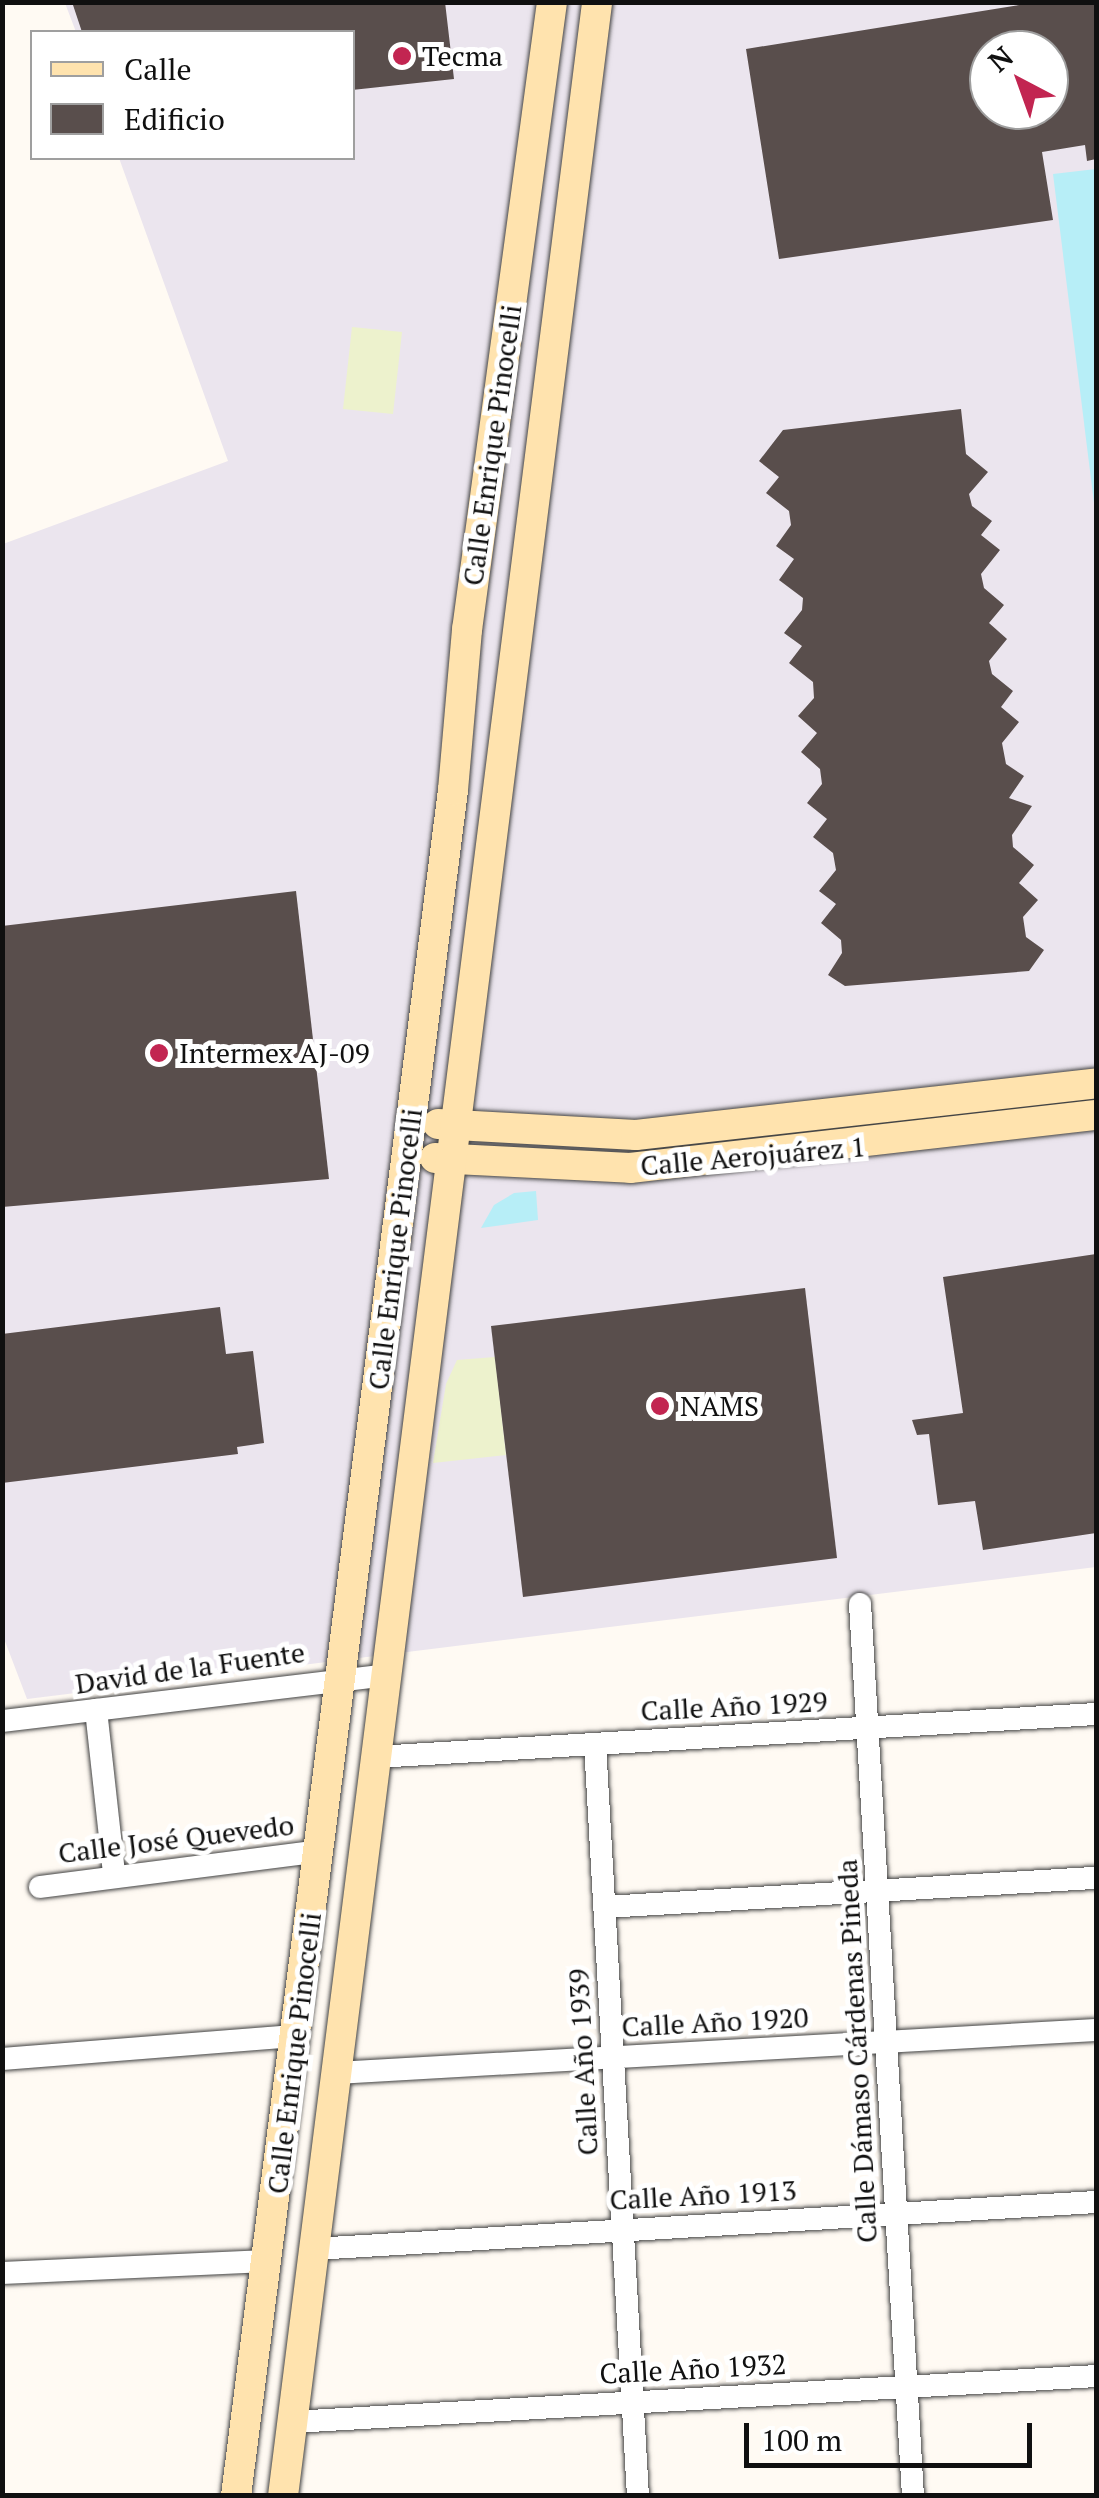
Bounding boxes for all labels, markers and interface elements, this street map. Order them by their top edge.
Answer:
legend [30,30,355,160]
north arrow [969,30,1069,130]
text: N [980,38,1020,79]
place label: Tecma [422,39,503,73]
marker: Tecma [391,45,413,67]
text: Calle [124,49,192,89]
text: Edificio [124,99,225,139]
street label: Calle Enrique Pinocelli [456,302,528,588]
place label: Intermex AJ-09 [179,1036,370,1070]
marker: Intermex AJ-09 [148,1042,170,1064]
street label: Calle Enrique Pinocelli [361,1106,429,1392]
street label: Calle Aerojuárez 1 [639,1129,867,1183]
place label: NAMS [680,1389,759,1423]
marker: NAMS [649,1395,671,1417]
street label: David de la Fuente [73,1635,307,1701]
street label: Calle Año 1929 [639,1684,829,1728]
street label: Calle José Quevedo [56,1808,296,1870]
street label: Calle Dámaso Cárdenas Pineda [830,1858,884,2244]
street label: Calle Enrique Pinocelli [260,1910,328,2196]
street label: Calle Año 1939 [561,1967,605,2157]
street label: Calle Año 1920 [620,2000,810,2044]
street label: Calle Año 1913 [608,2173,798,2217]
street label: Calle Año 1932 [598,2347,788,2391]
scale bar [749,2403,1036,2465]
text: 100 m [761,2420,842,2460]

